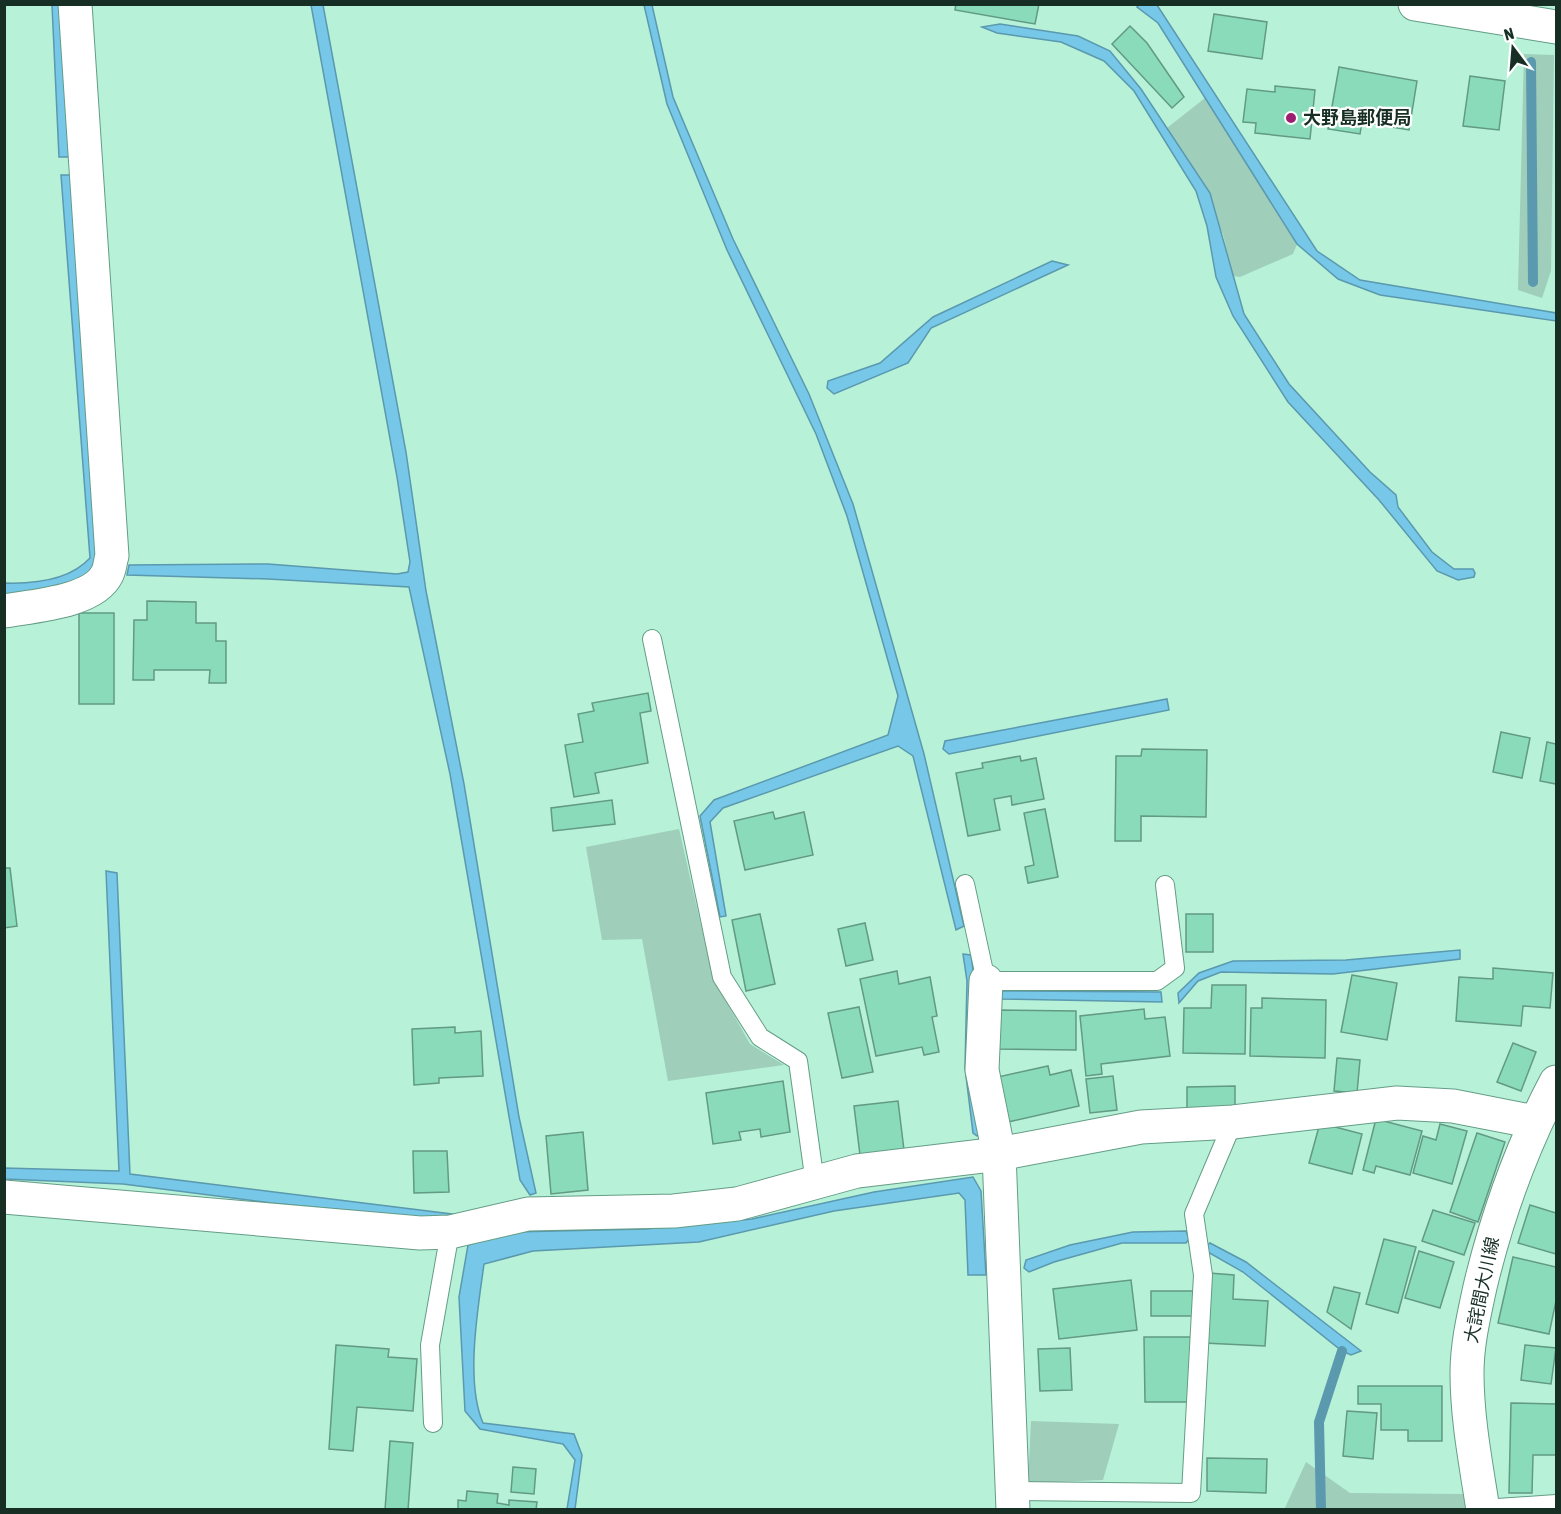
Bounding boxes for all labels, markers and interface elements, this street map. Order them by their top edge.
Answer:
north arrow [1483,18,1543,78]
text: N [1502,24,1516,44]
place label: 大野島郵便局 [1303,107,1411,128]
marker: 大野島郵便局 [1284,111,1298,125]
street label: 大詫間大川線 [1460,1235,1503,1345]

